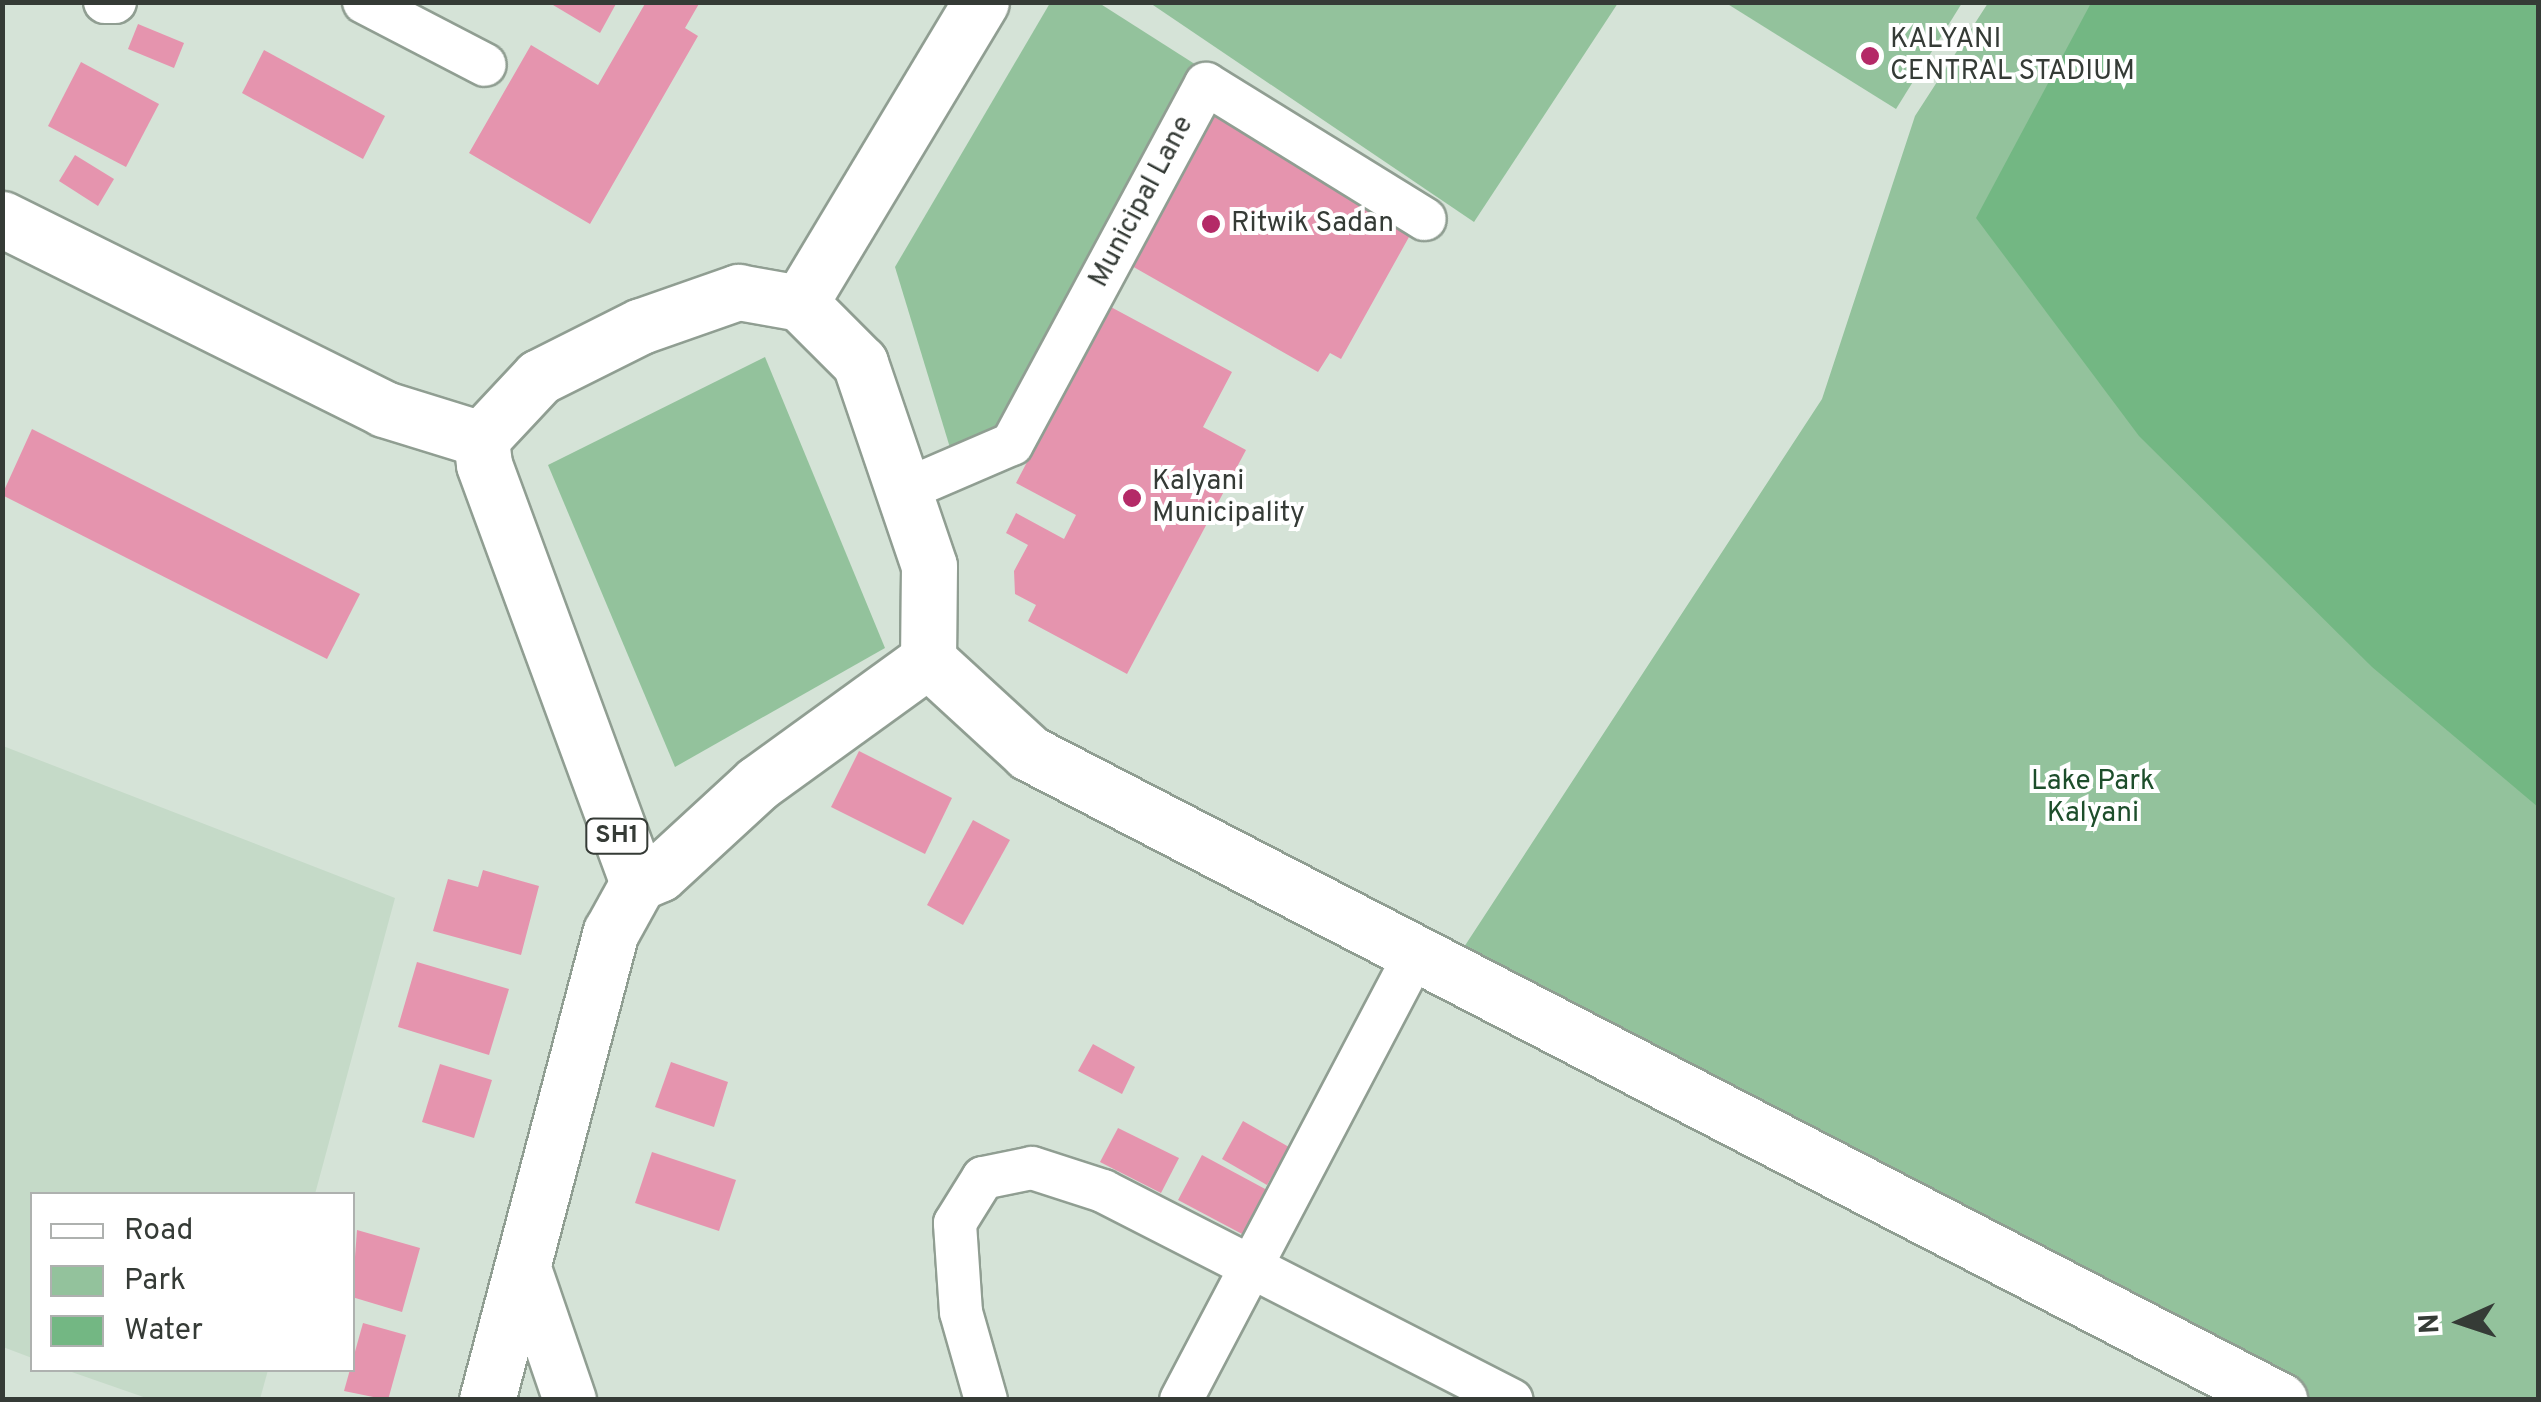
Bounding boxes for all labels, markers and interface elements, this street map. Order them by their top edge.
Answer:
place label: KALYANI CENTRAL STADIUM [1890,23,2135,89]
marker: KALYANI CENTRAL STADIUM [1859,45,1881,67]
street label: Municipal Lane [1083,111,1201,293]
place label: Ritwik Sadan [1231,207,1394,241]
marker: Ritwik Sadan [1200,213,1222,235]
place label: Kalyani Municipality [1152,465,1305,531]
marker: Kalyani Municipality [1121,487,1143,509]
park label: Lake Park Kalyani [2031,765,2155,831]
road number: SH1 [584,816,650,856]
legend [30,1192,355,1372]
text: Road [124,1213,193,1250]
text: Park [124,1263,186,1300]
north arrow [2411,1272,2511,1372]
text: Water [124,1313,203,1350]
text: N [2413,1313,2450,1335]

